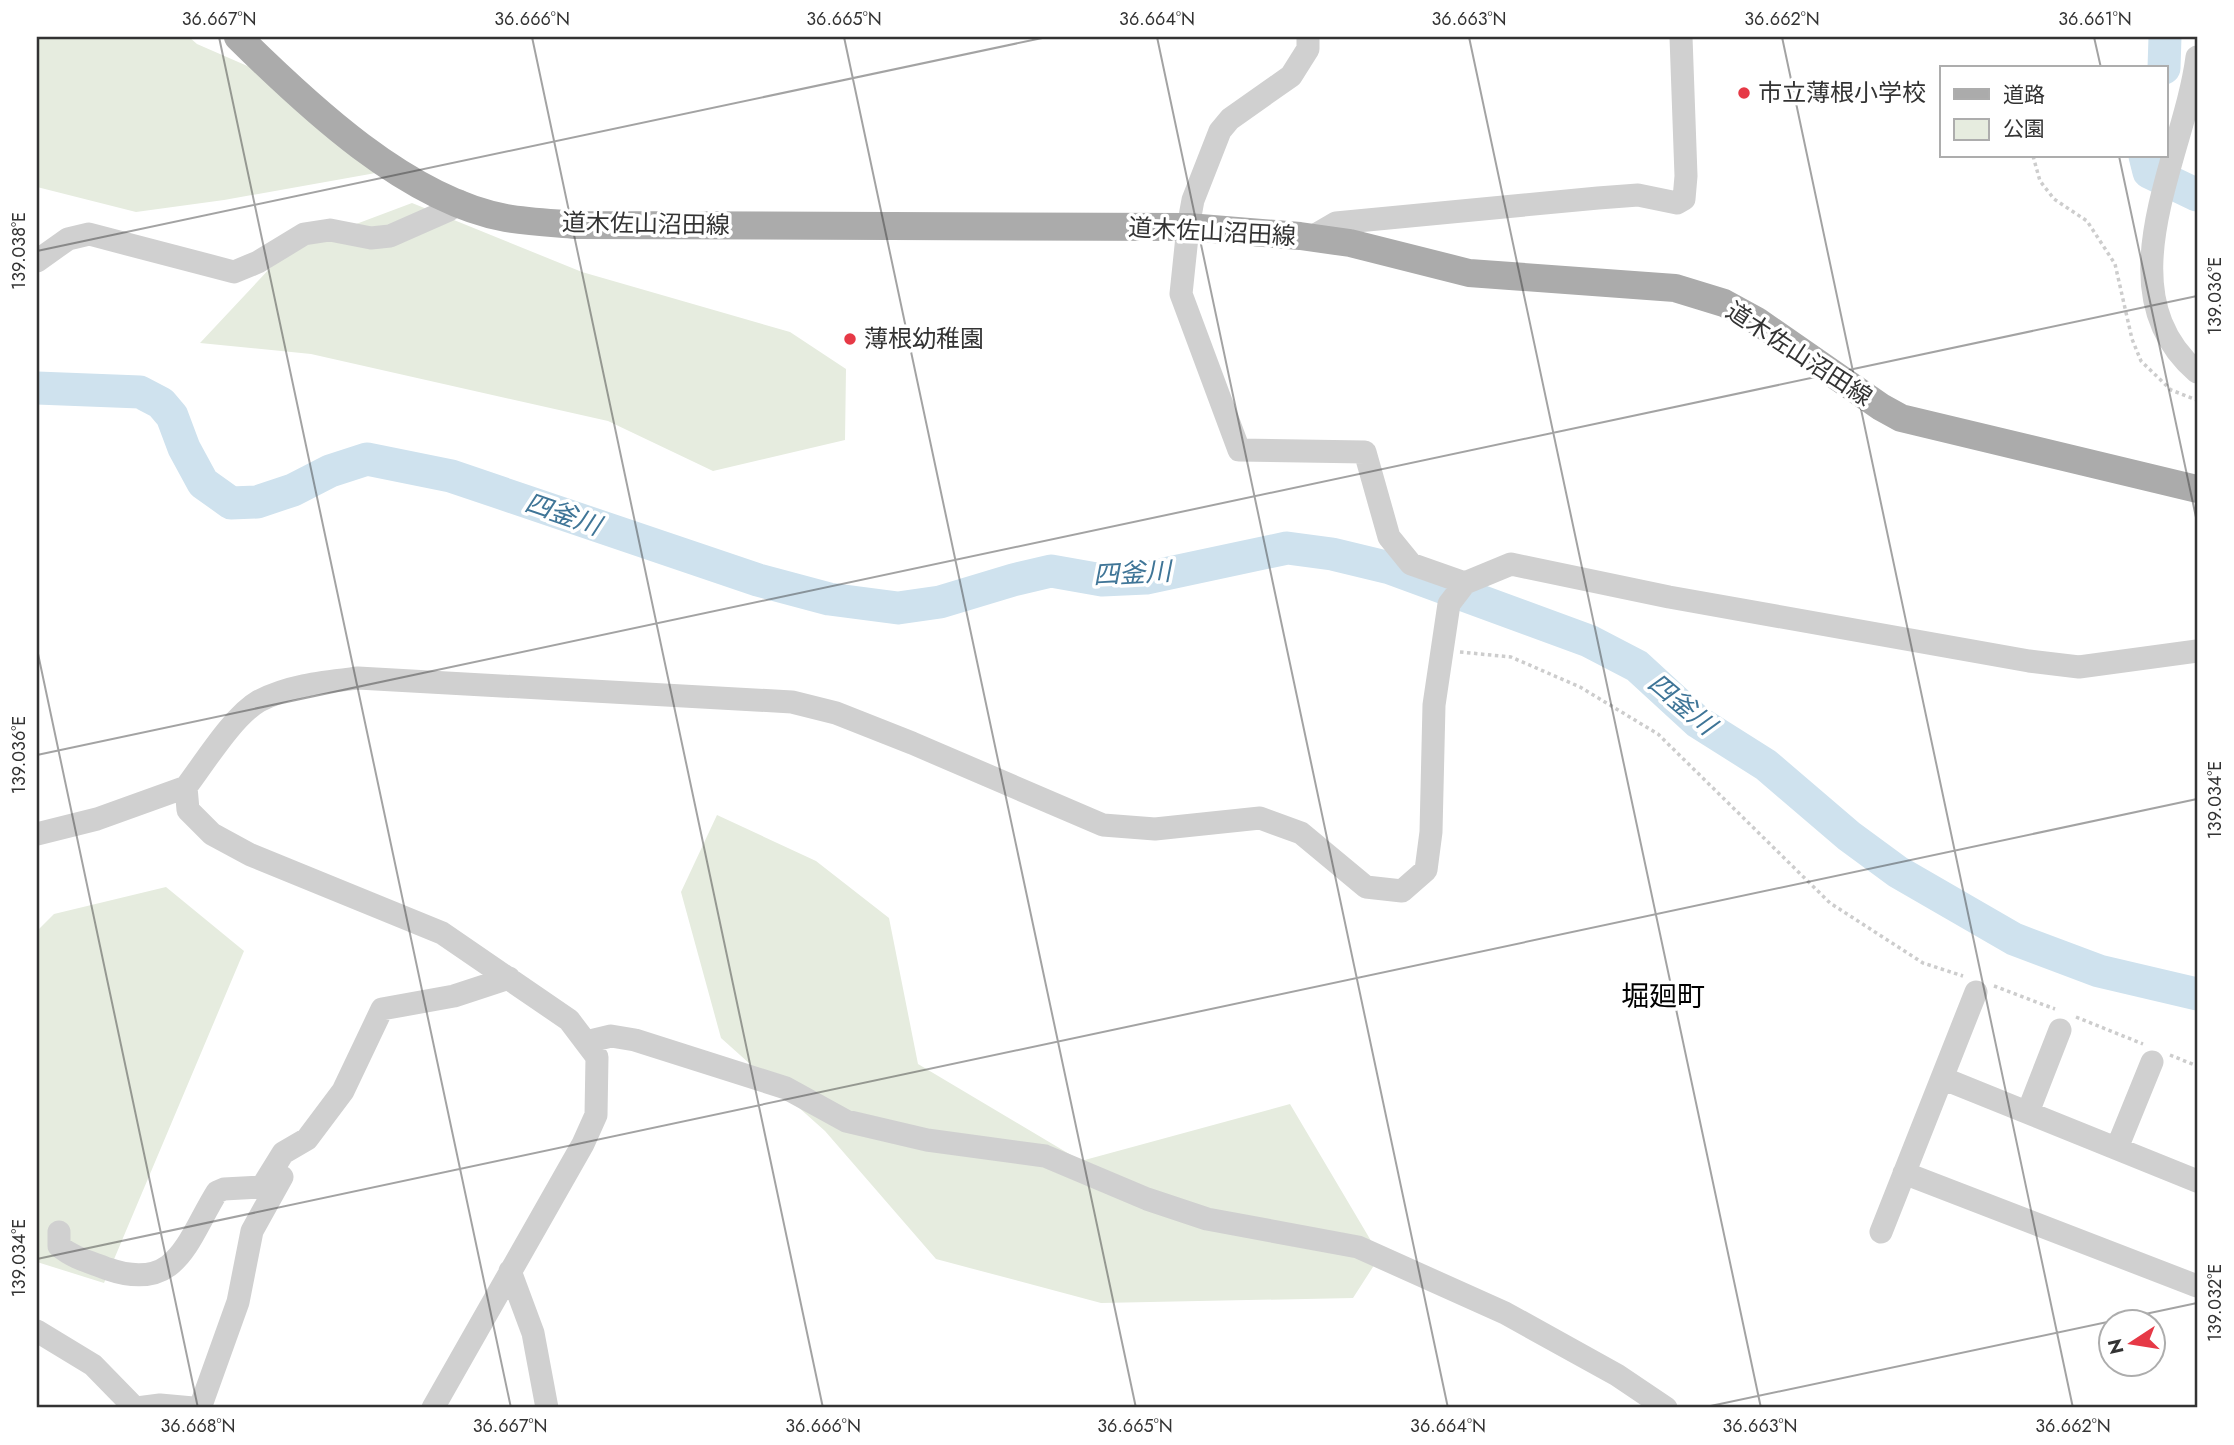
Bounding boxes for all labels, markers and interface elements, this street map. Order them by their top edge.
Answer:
text: 36.667°N [182,6,256,32]
text: 36.666°N [494,6,570,32]
text: 36.665°N [806,6,882,32]
text: 36.664°N [1119,6,1195,32]
text: 36.663°N [1431,6,1507,32]
text: 36.662°N [1744,6,1820,32]
text: 36.661°N [2058,6,2132,32]
legend [1940,66,2168,158]
place label: 市立薄根小学校 [1758,75,1926,110]
text: 道路 [2003,80,2045,110]
marker: 市立薄根小学校 [1736,85,1752,101]
text: 公園 [2003,114,2045,144]
street label: 道木佐山沼田線 [562,205,730,242]
street label: 道木佐山沼田線 [1127,210,1297,253]
text: 139.038°E [6,212,32,290]
text: 139.036°E [2202,257,2228,335]
street label: 道木佐山沼田線 [1719,293,1879,414]
place label: 薄根幼稚園 [864,321,984,356]
marker: 薄根幼稚園 [842,331,858,347]
water label: 四釜川 [520,483,609,546]
water label: 四釜川 [1092,552,1175,594]
water label: 四釜川 [1640,664,1726,746]
text: 139.036°E [6,716,32,794]
text: 139.034°E [2202,761,2228,839]
district label: 堀廻町 [1621,976,1705,1017]
text: 139.034°E [6,1219,32,1297]
text: 139.032°E [2202,1264,2228,1342]
north arrow [2098,1308,2168,1378]
text: N [2101,1336,2131,1357]
text: 36.668°N [160,1413,236,1439]
text: 36.667°N [473,1413,547,1439]
text: 36.666°N [785,1413,861,1439]
text: 36.665°N [1097,1413,1173,1439]
text: 36.664°N [1410,1413,1486,1439]
text: 36.663°N [1722,1413,1798,1439]
text: 36.662°N [2035,1413,2111,1439]

